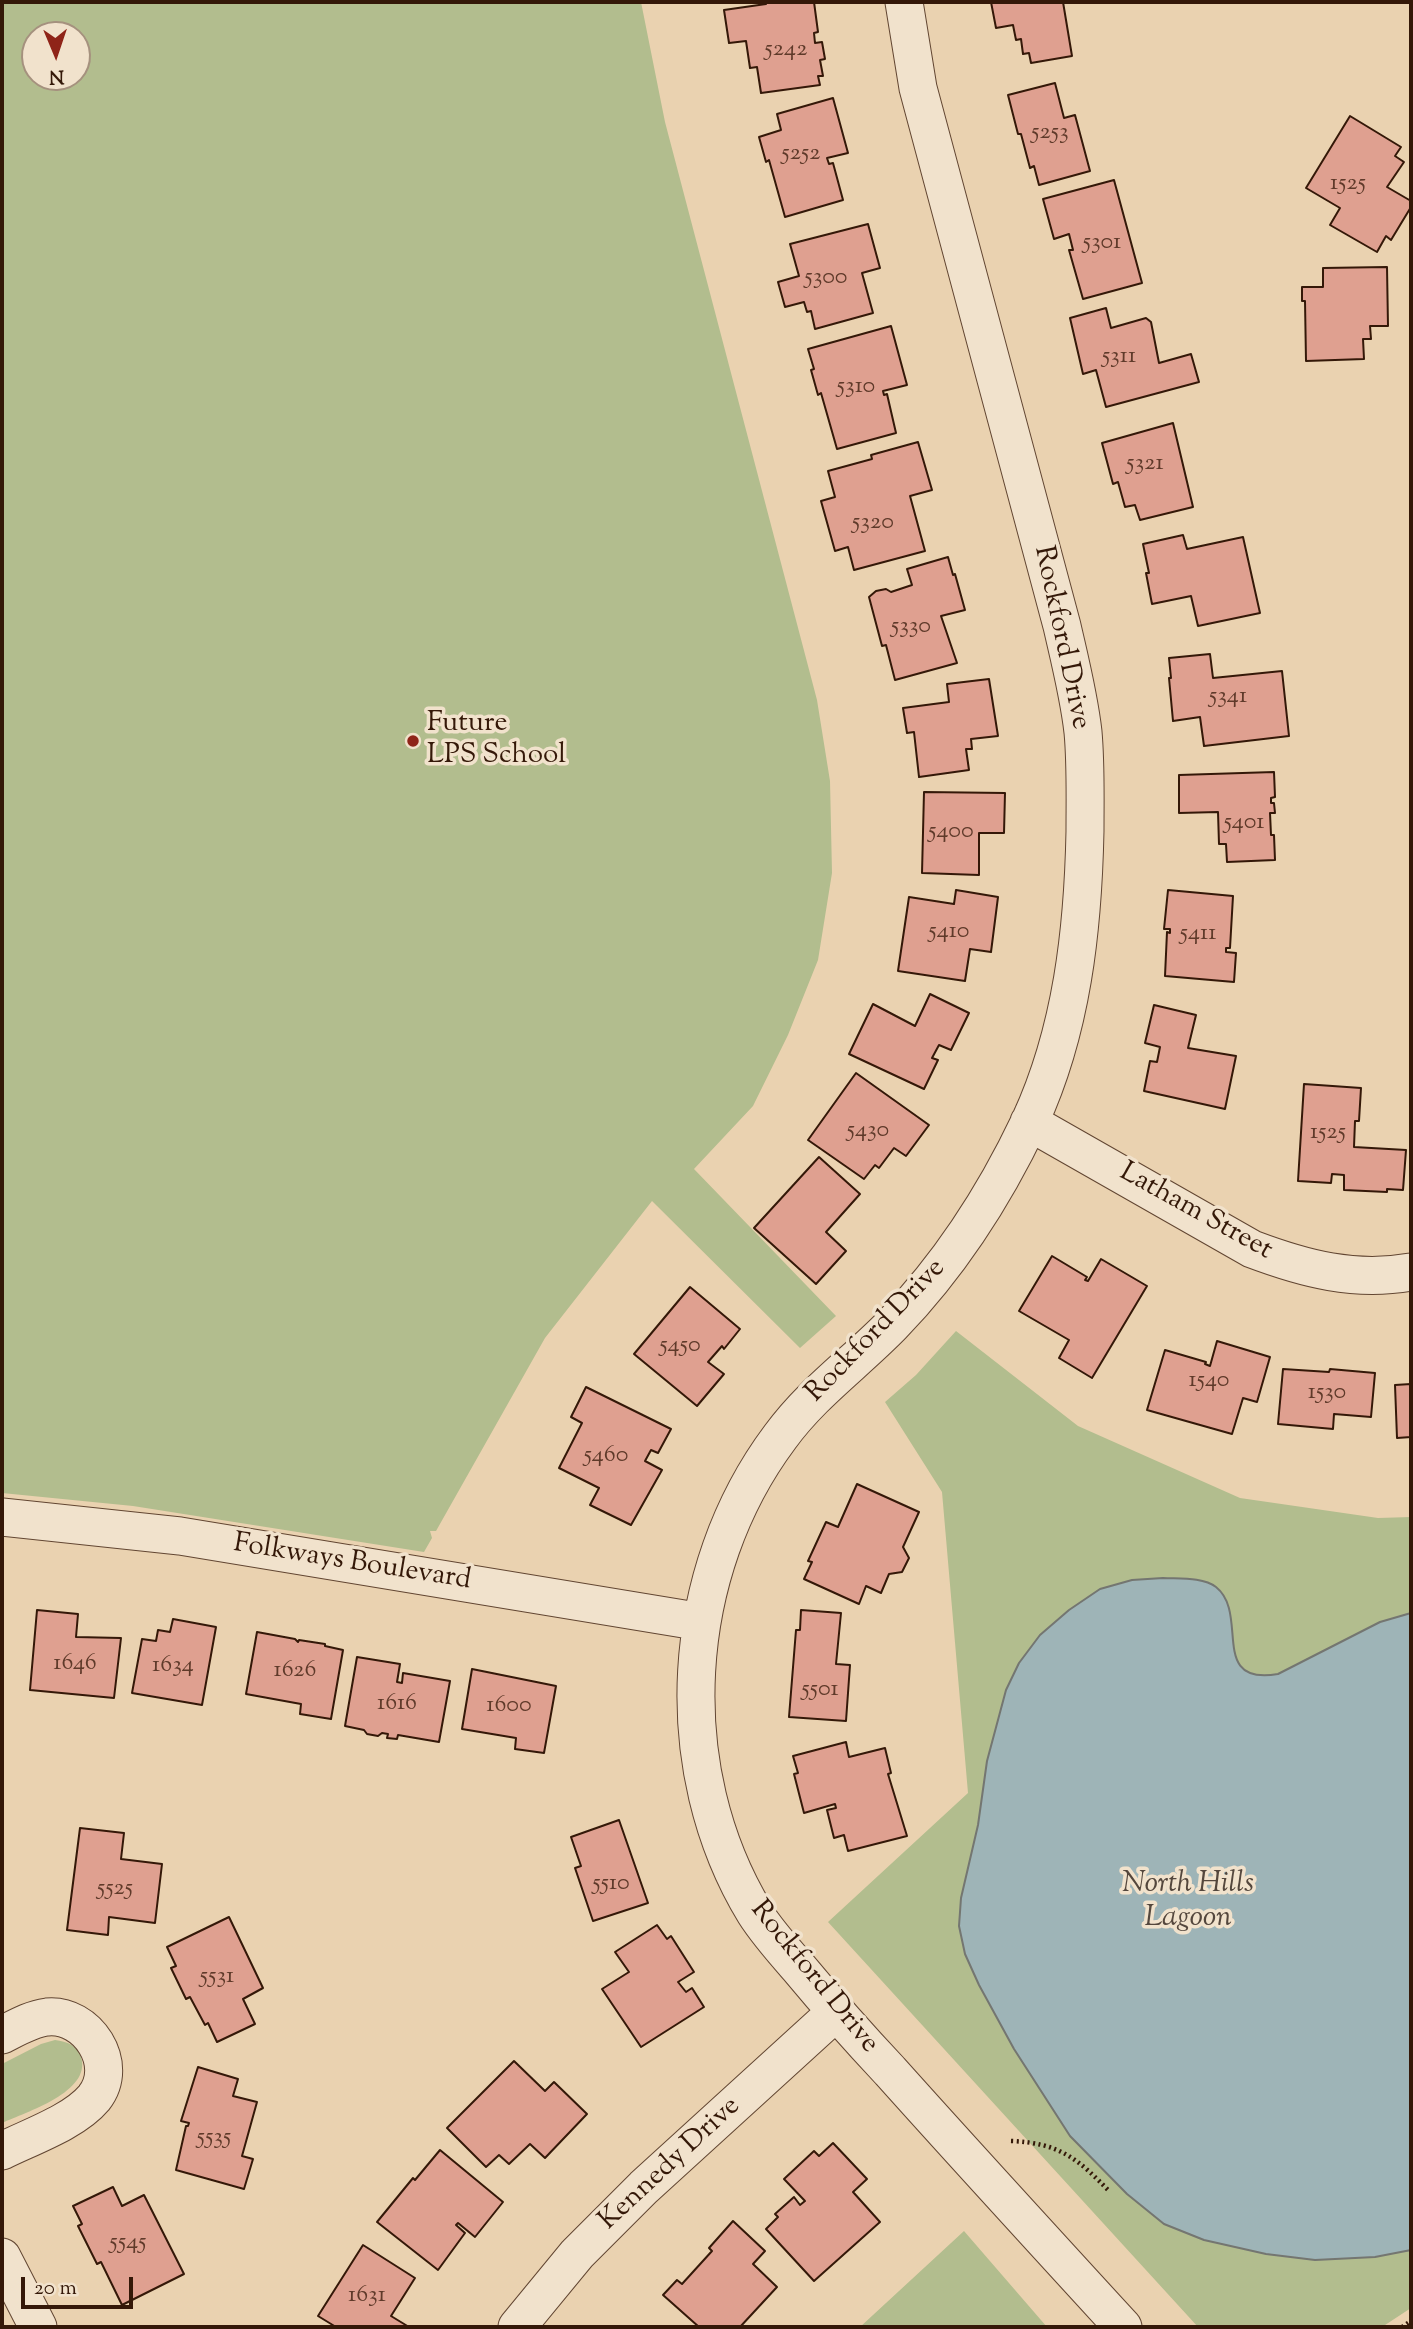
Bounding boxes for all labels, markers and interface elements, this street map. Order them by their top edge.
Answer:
north arrow [21,21,91,91]
house number: 5242 [765,37,807,65]
text: N [49,62,65,89]
house number: 5253 [1031,120,1069,148]
house number: 5252 [782,141,820,169]
house number: 1525 [1330,171,1366,199]
house number: 5301 [1083,230,1121,258]
house number: 5300 [804,265,848,293]
house number: 5311 [1102,344,1136,372]
house number: 5310 [837,374,875,402]
house number: 5321 [1126,451,1164,479]
house number: 5320 [852,510,894,538]
street label: Rockford Drive [1024,543,1096,733]
house number: 5330 [891,614,931,642]
house number: 5341 [1209,684,1247,712]
place label: Future LPS School [427,708,566,774]
marker: Future LPS School [405,733,421,749]
house number: 5401 [1224,810,1264,838]
house number: 5400 [928,819,974,847]
house number: 5410 [929,919,969,947]
house number: 5411 [1180,921,1216,949]
house number: 5430 [847,1118,889,1146]
house number: 1525 [1310,1120,1346,1148]
street label: Latham Street [1113,1157,1277,1269]
street label: Rockford Drive [800,1253,954,1411]
house number: 5450 [659,1333,701,1361]
house number: 1540 [1189,1368,1229,1396]
house number: 1530 [1308,1380,1346,1408]
house number: 5460 [584,1443,628,1471]
street label: Folkways Boulevard [231,1529,473,1599]
house number: 1646 [53,1651,97,1679]
house number: 1634 [152,1653,194,1681]
house number: 1626 [273,1658,317,1686]
house number: 5501 [801,1677,839,1705]
house number: 1616 [377,1691,417,1719]
house number: 1600 [486,1693,532,1721]
water label: North Hills Lagoon [1122,1868,1254,1938]
house number: 5510 [592,1871,630,1899]
house number: 5525 [97,1876,133,1904]
street label: Rockford Drive [741,1895,885,2061]
house number: 5531 [200,1964,234,1992]
street label: Kennedy Drive [593,2091,749,2239]
house number: 5535 [197,2125,231,2153]
house number: 5545 [110,2230,146,2258]
scale bar [24,2262,136,2306]
text: 20 m [34,2274,77,2304]
house number: 1631 [348,2283,386,2311]

